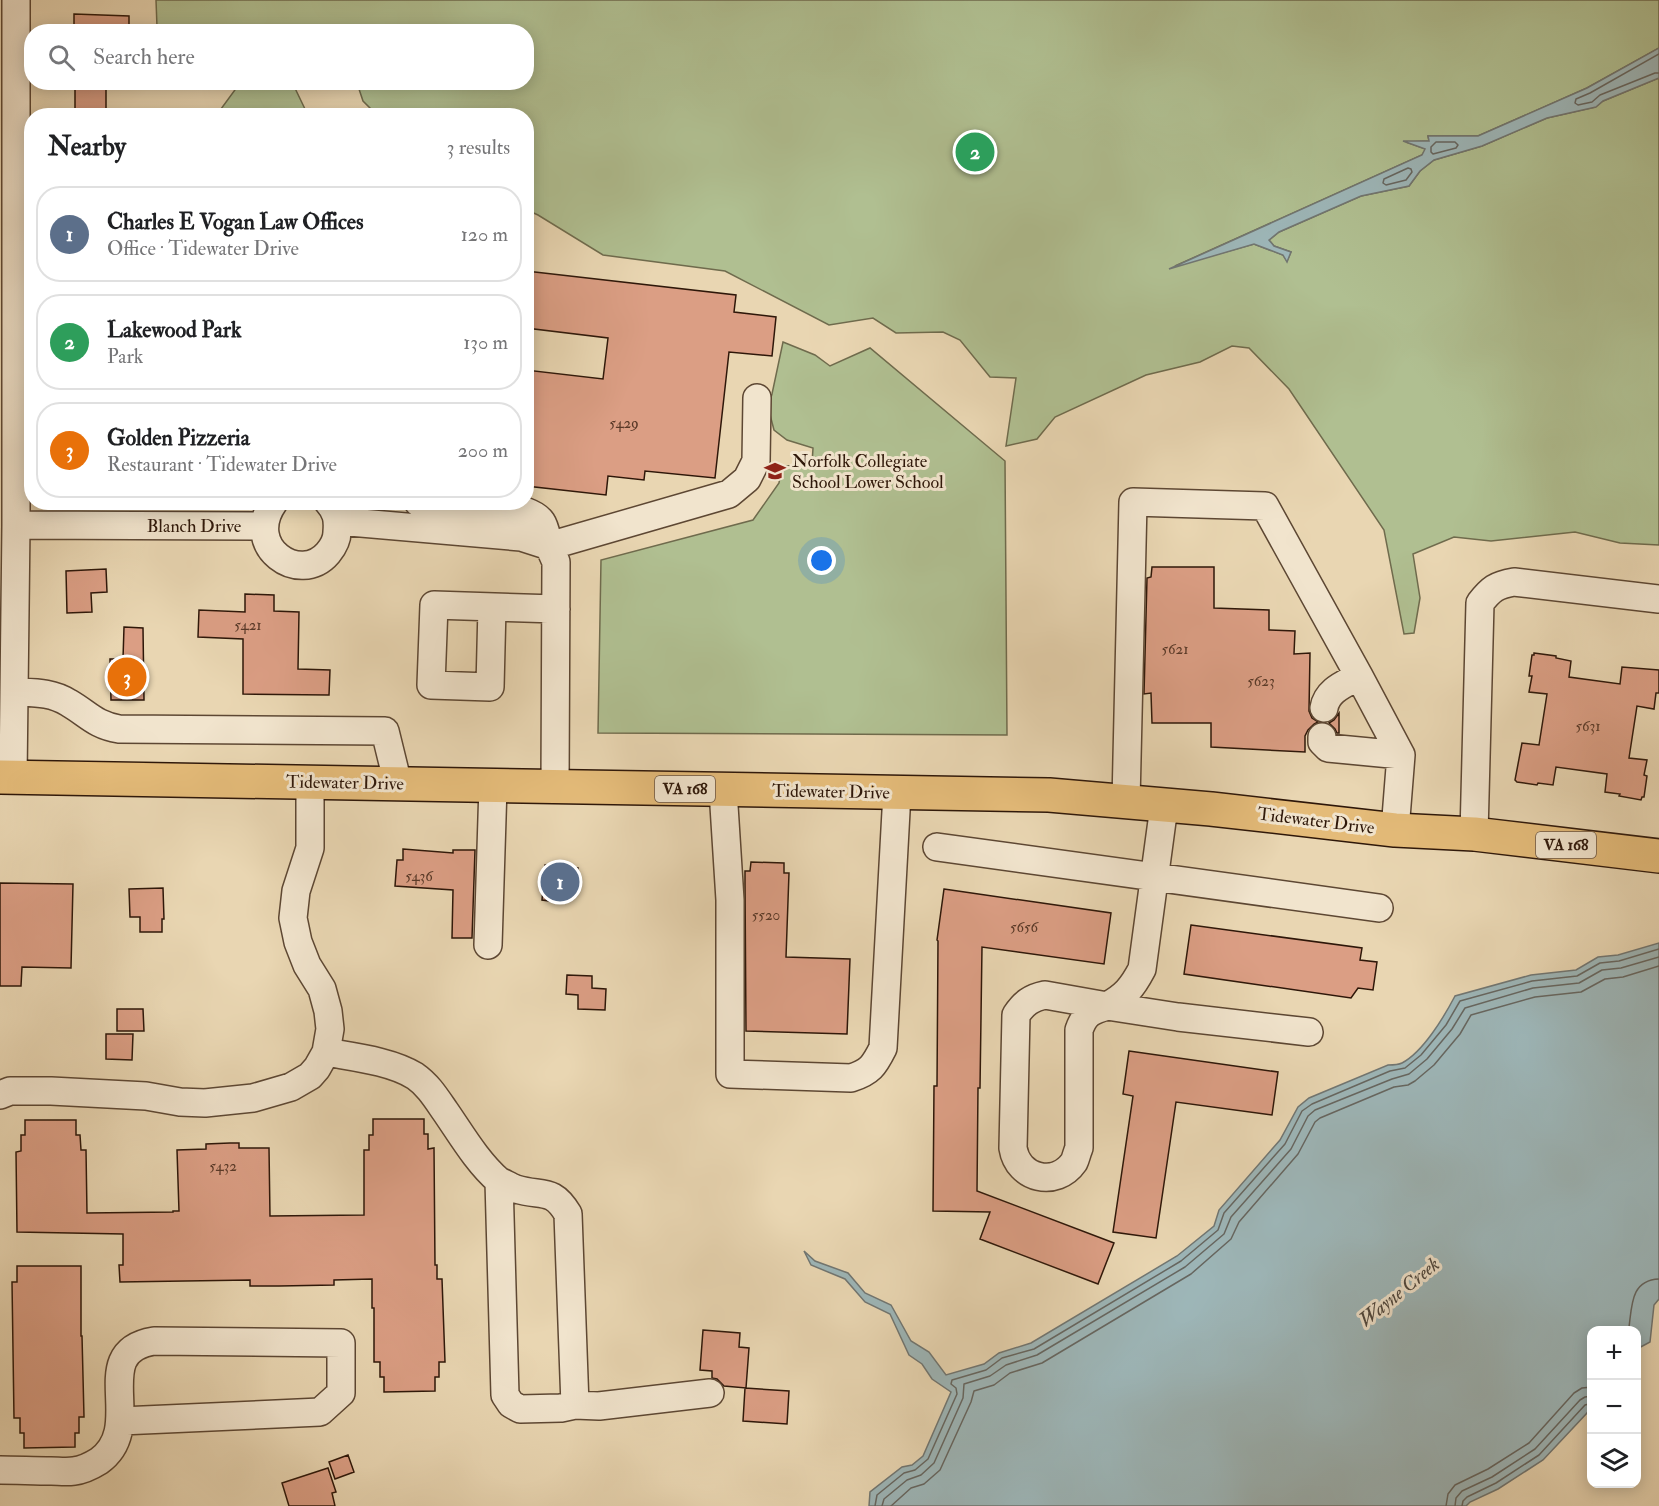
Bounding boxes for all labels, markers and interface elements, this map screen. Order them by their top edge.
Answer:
search box [24,24,534,90]
icon: search [45,41,78,74]
text: Search here [93,43,195,71]
pin: 2 [956,130,994,174]
text: Nearby [48,131,126,163]
text: 3 results [447,135,510,160]
text: Charles E Vogan Law Offices [107,208,364,236]
text: 1 [66,222,73,247]
text: 120 m [461,222,508,247]
text: Office · Tidewater Drive [107,236,299,261]
text: Lakewood Park [107,316,242,344]
text: 2 [64,330,75,355]
text: 130 m [463,330,508,355]
text: Park [107,344,143,369]
house number: 5429 [609,414,639,433]
text: Golden Pizzeria [107,424,250,452]
text: 3 [66,438,73,463]
text: 200 m [458,438,508,463]
place label: Norfolk Collegiate School Lower School [792,450,944,494]
text: Restaurant · Tidewater Drive [107,452,337,477]
school or university icon: Norfolk Collegiate School Lower School [763,459,787,483]
street label: Blanch Drive [147,515,242,538]
your location [807,546,836,575]
house number: 5421 [234,616,262,635]
house number: 5621 [1161,640,1189,659]
pin: 3 [108,654,146,700]
house number: 5623 [1247,672,1275,691]
house number: 5631 [1575,717,1601,736]
street label: Tidewater Drive [286,770,405,796]
road number: VA 168 [655,776,715,802]
street label: Tidewater Drive [772,779,891,805]
street label: Tidewater Drive [1256,802,1376,840]
road number: VA 168 [1536,832,1596,858]
pin: 1 [540,860,580,904]
house number: 5436 [405,867,434,886]
house number: 5520 [752,906,780,925]
house number: 5656 [1010,918,1040,937]
house number: 5432 [209,1157,237,1176]
water label: Wayne Creek [1353,1252,1445,1332]
map controls [1587,1326,1641,1488]
button: + [1587,1326,1641,1380]
button: − [1587,1380,1641,1434]
button: layers [1587,1434,1641,1488]

